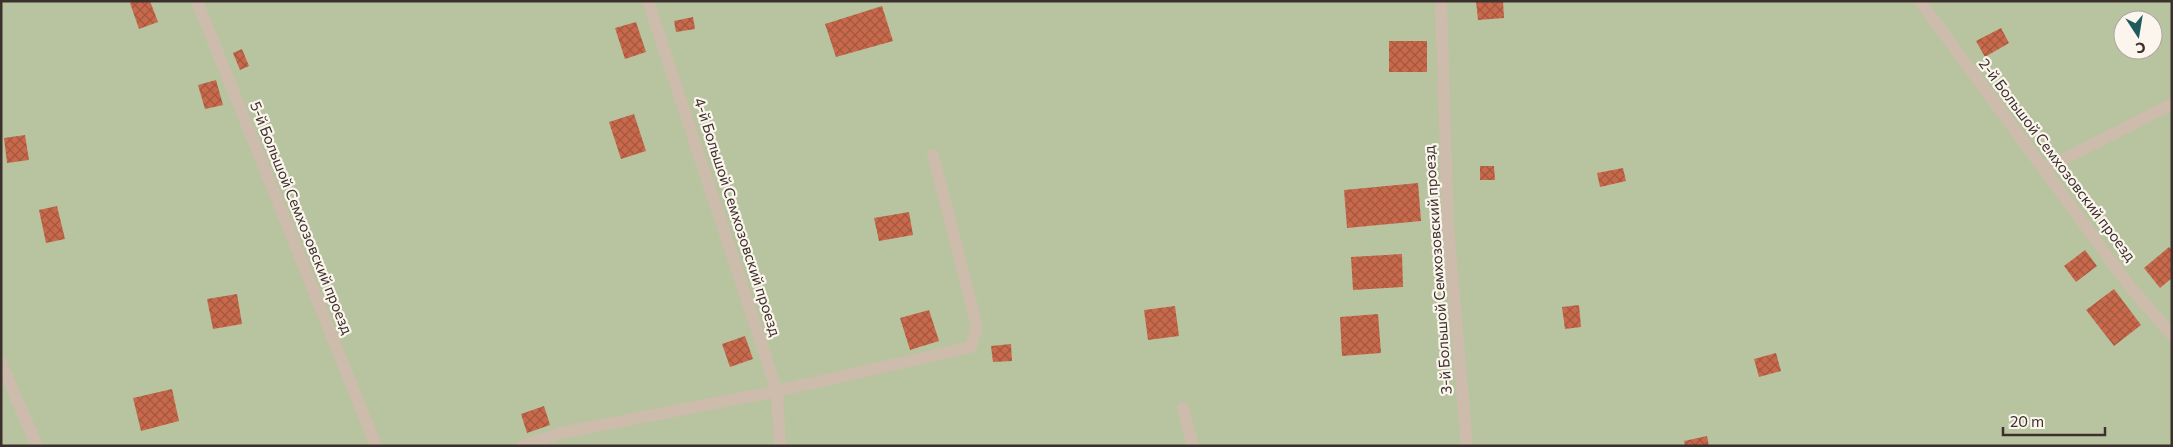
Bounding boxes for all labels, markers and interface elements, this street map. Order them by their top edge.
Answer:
north arrow [2113,10,2163,60]
text: С [2134,39,2147,58]
street label: 2-й Большой Семхозовский проезд [1976,55,2140,264]
street label: 4-й Большой Семхозовский проезд [691,95,785,338]
street label: 5-й Большой Семхозовский проезд [247,99,357,337]
street label: 3-й Большой Семхозовский проезд [1419,145,1455,395]
scale bar [2003,404,2106,436]
text: 20 m [2010,412,2044,430]

